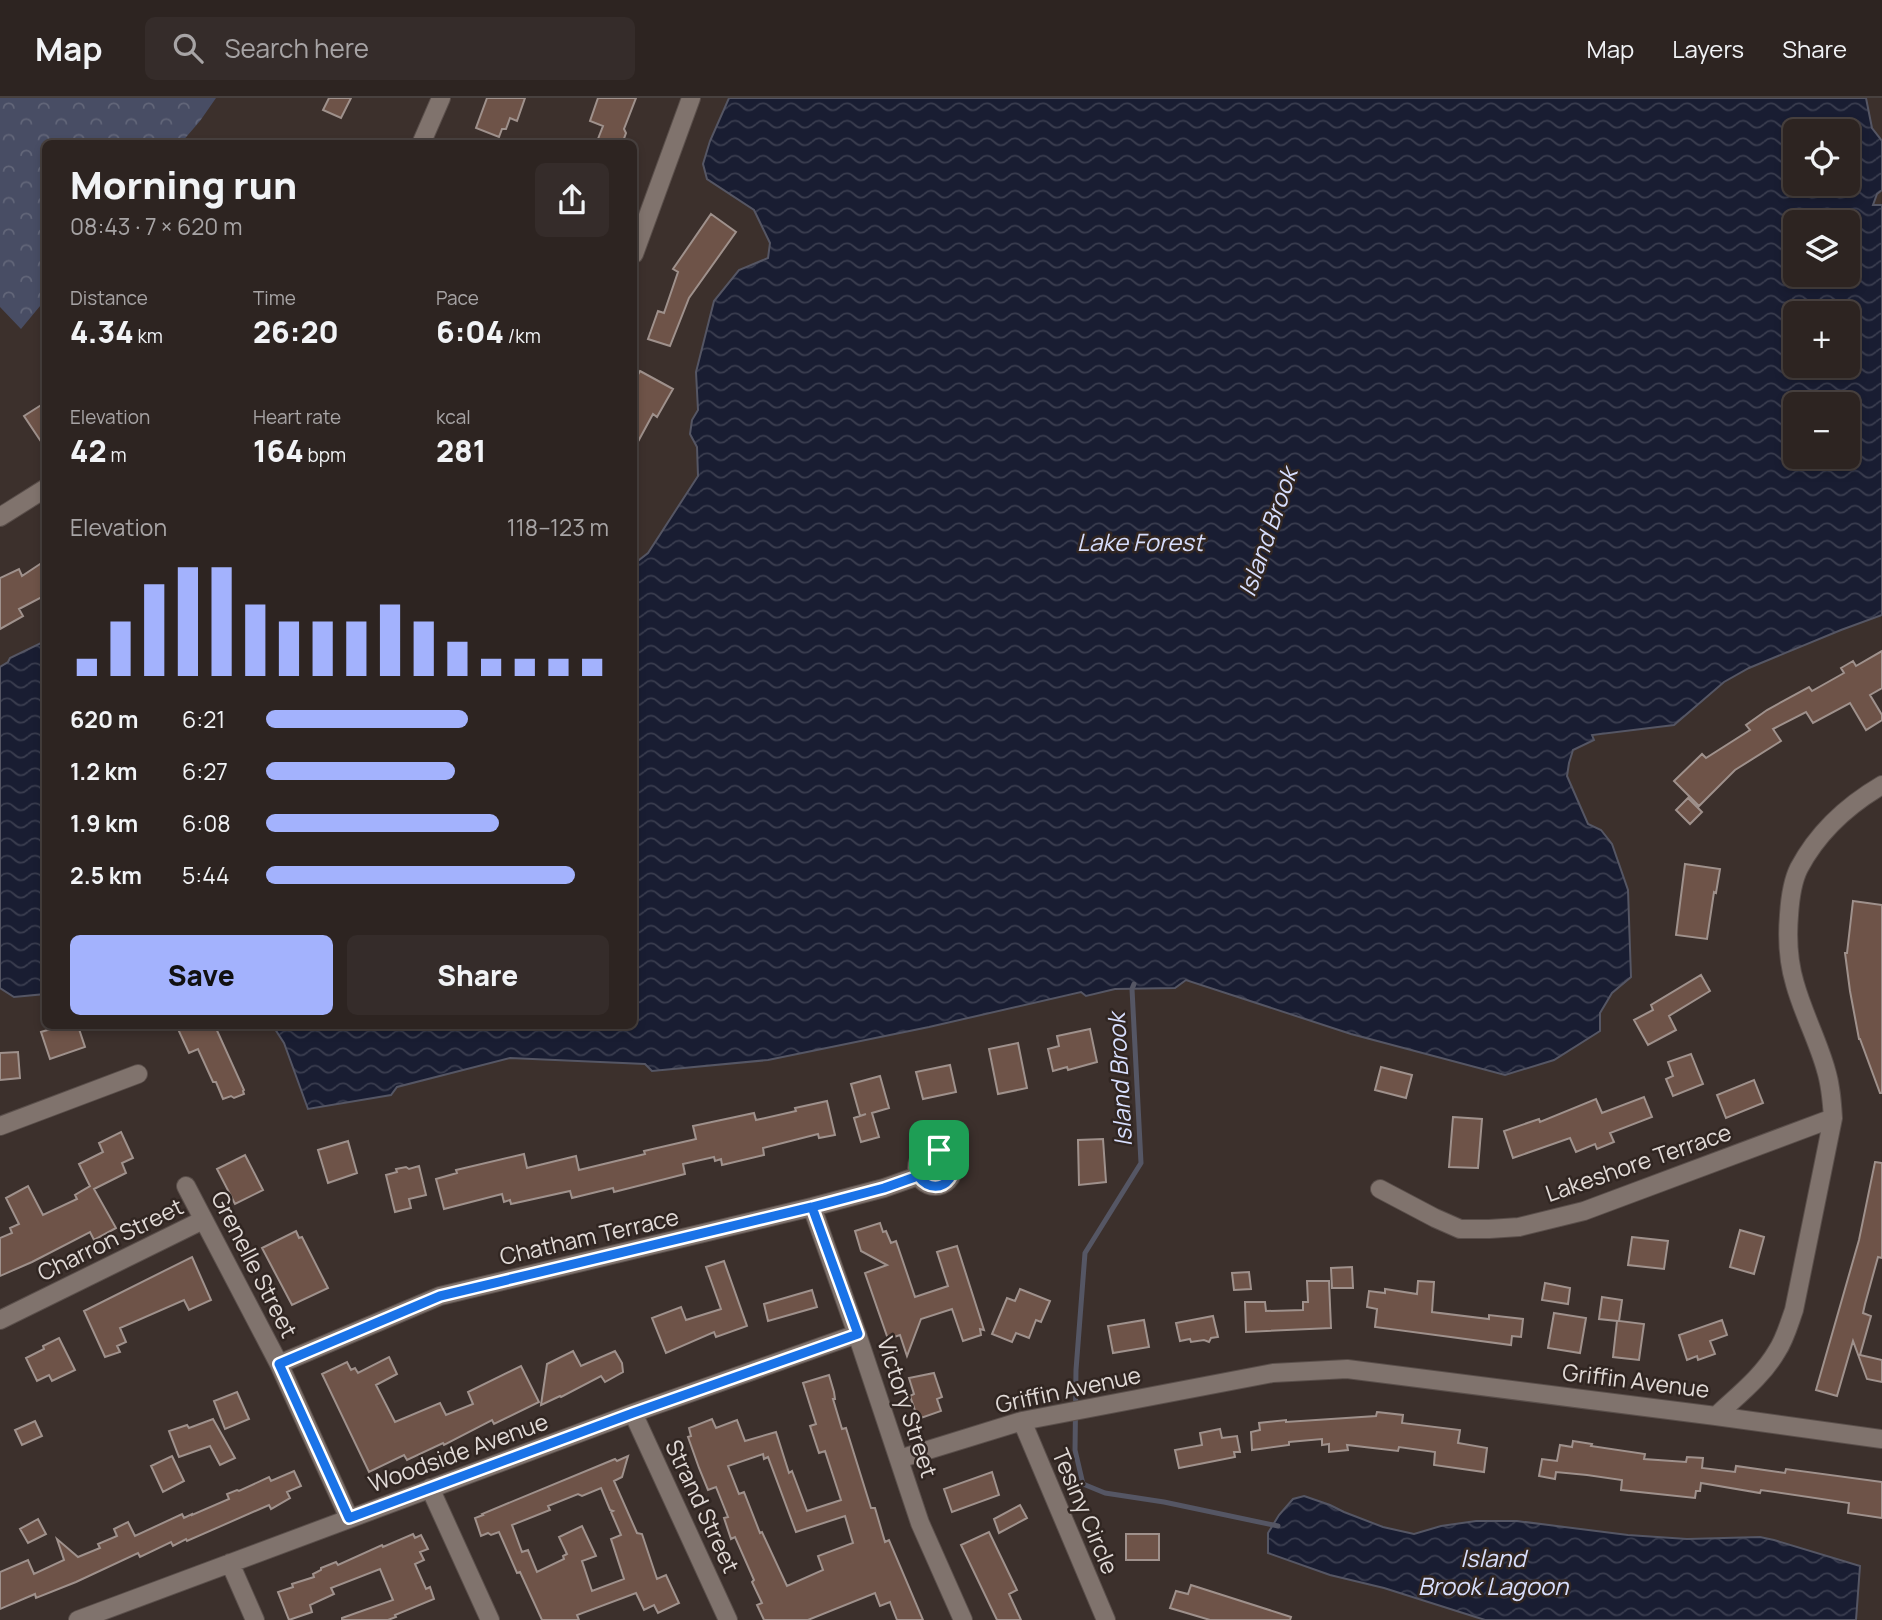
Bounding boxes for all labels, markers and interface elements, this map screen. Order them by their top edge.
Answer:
search box [145,17,635,80]
text: Map [35,26,103,71]
icon: search [169,29,207,67]
text: Search here [225,30,369,66]
text: Map [1587,32,1634,65]
text: Layers [1672,32,1744,65]
text: Share [1782,32,1847,65]
map controls [1783,119,1860,469]
button: locate [1783,119,1860,196]
text: Morning run [70,158,297,210]
button: share [535,163,609,237]
text: 08:43 · 7 × 620 m [70,210,242,242]
button: layers [1783,210,1860,287]
text: Distance [70,285,148,311]
text: Time [253,285,296,311]
text: Pace [436,285,479,311]
button: + [1783,301,1860,378]
text: 4.34 [70,311,134,352]
text: 26:20 [253,311,339,352]
text: 6:04 [436,311,504,352]
text: km [134,323,163,349]
text: /km [504,323,541,349]
button: − [1783,392,1860,469]
text: Elevation [70,404,150,430]
text: Heart rate [253,404,341,430]
text: kcal [436,404,471,430]
text: 42 [70,430,107,471]
text: 164 [253,430,304,471]
text: 281 [436,430,486,471]
text: m [107,442,127,468]
text: bpm [304,442,346,468]
water label: Island Brook [1230,460,1305,601]
text: Elevation [70,511,167,543]
text: 118–123 m [507,511,609,543]
water label: Lake Forest [1077,525,1206,558]
text: 620 m [70,703,138,735]
text: 6:21 [182,703,225,735]
text: 1.2 km [70,755,137,787]
text: 6:27 [182,755,228,787]
text: 1.9 km [70,807,138,839]
text: 6:08 [182,807,231,839]
text: 2.5 km [70,859,142,891]
text: 5:44 [182,859,230,891]
button: Save [70,935,333,1015]
button: Share [347,935,609,1015]
water label: Island Brook [1099,1009,1139,1148]
street label: Lakeshore Terrace [1541,1115,1735,1209]
pin [909,1120,969,1180]
icon: arrive [920,1131,958,1169]
street label: Grenelle Street [204,1185,306,1343]
street label: Charron Street [32,1190,188,1288]
street label: Chatham Terrace [496,1200,682,1272]
street label: Victory Street [870,1332,946,1482]
street label: Griffin Avenue [1561,1355,1711,1405]
street label: Griffin Avenue [992,1358,1144,1420]
street label: Woodside Avenue [364,1405,552,1499]
street label: Strand Street [658,1434,748,1578]
street label: Tesiny Circle [1045,1443,1127,1579]
water label: Island Brook Lagoon [1418,1541,1569,1602]

